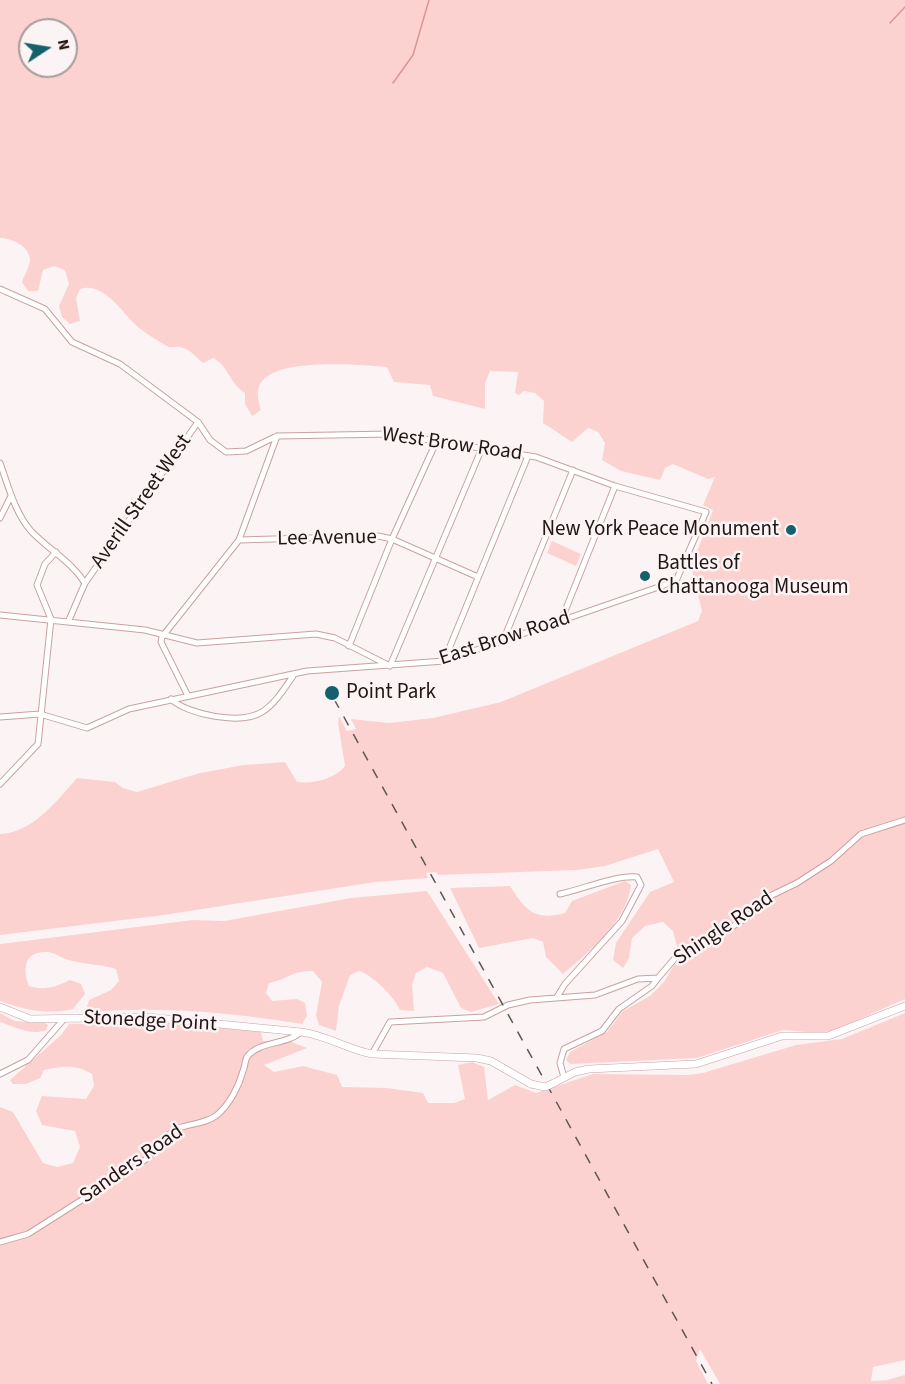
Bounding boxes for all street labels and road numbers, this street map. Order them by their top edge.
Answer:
street label: West Brow Road [380,423,524,467]
street label: Averill Street West [86,430,198,574]
street label: Lee Avenue [277,526,377,552]
street label: East Brow Road [436,606,574,672]
street label: Shingle Road [669,886,779,972]
street label: Stonedge Point [82,1006,218,1038]
street label: Sanders Road [75,1120,189,1210]

